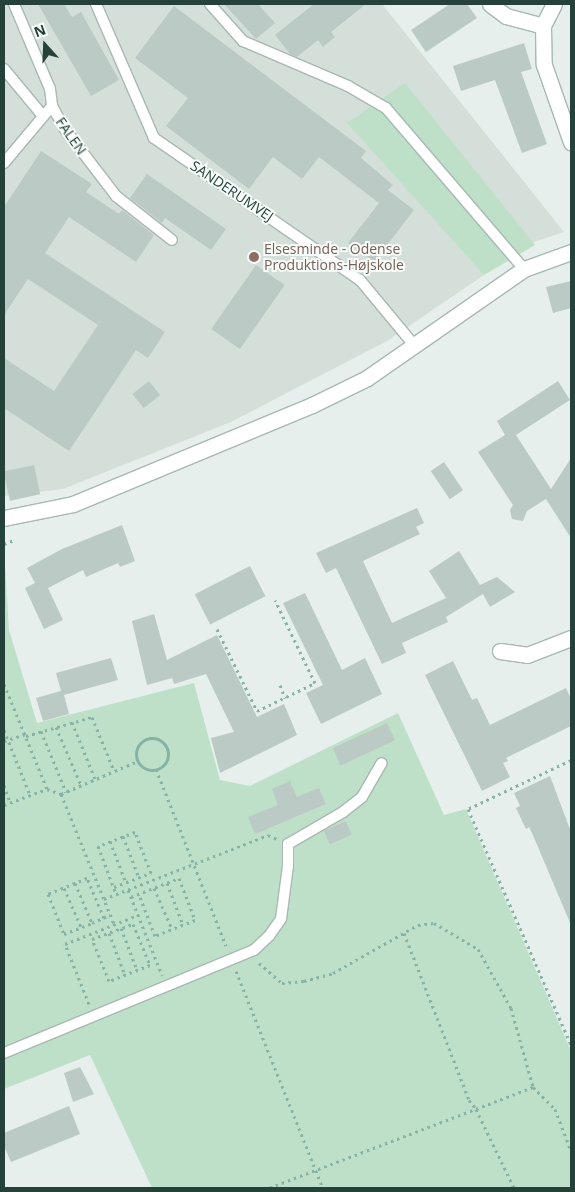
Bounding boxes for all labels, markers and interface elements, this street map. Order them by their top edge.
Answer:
north arrow [20,20,70,70]
text: N [31,20,48,41]
street label: FALEN [52,114,90,158]
street label: SANDERUMVEJ [187,157,277,225]
place label: Elsesminde - Odense Produktions-Højskole [264,241,404,274]
marker: Elsesminde - Odense Produktions-Højskole [248,251,260,263]

